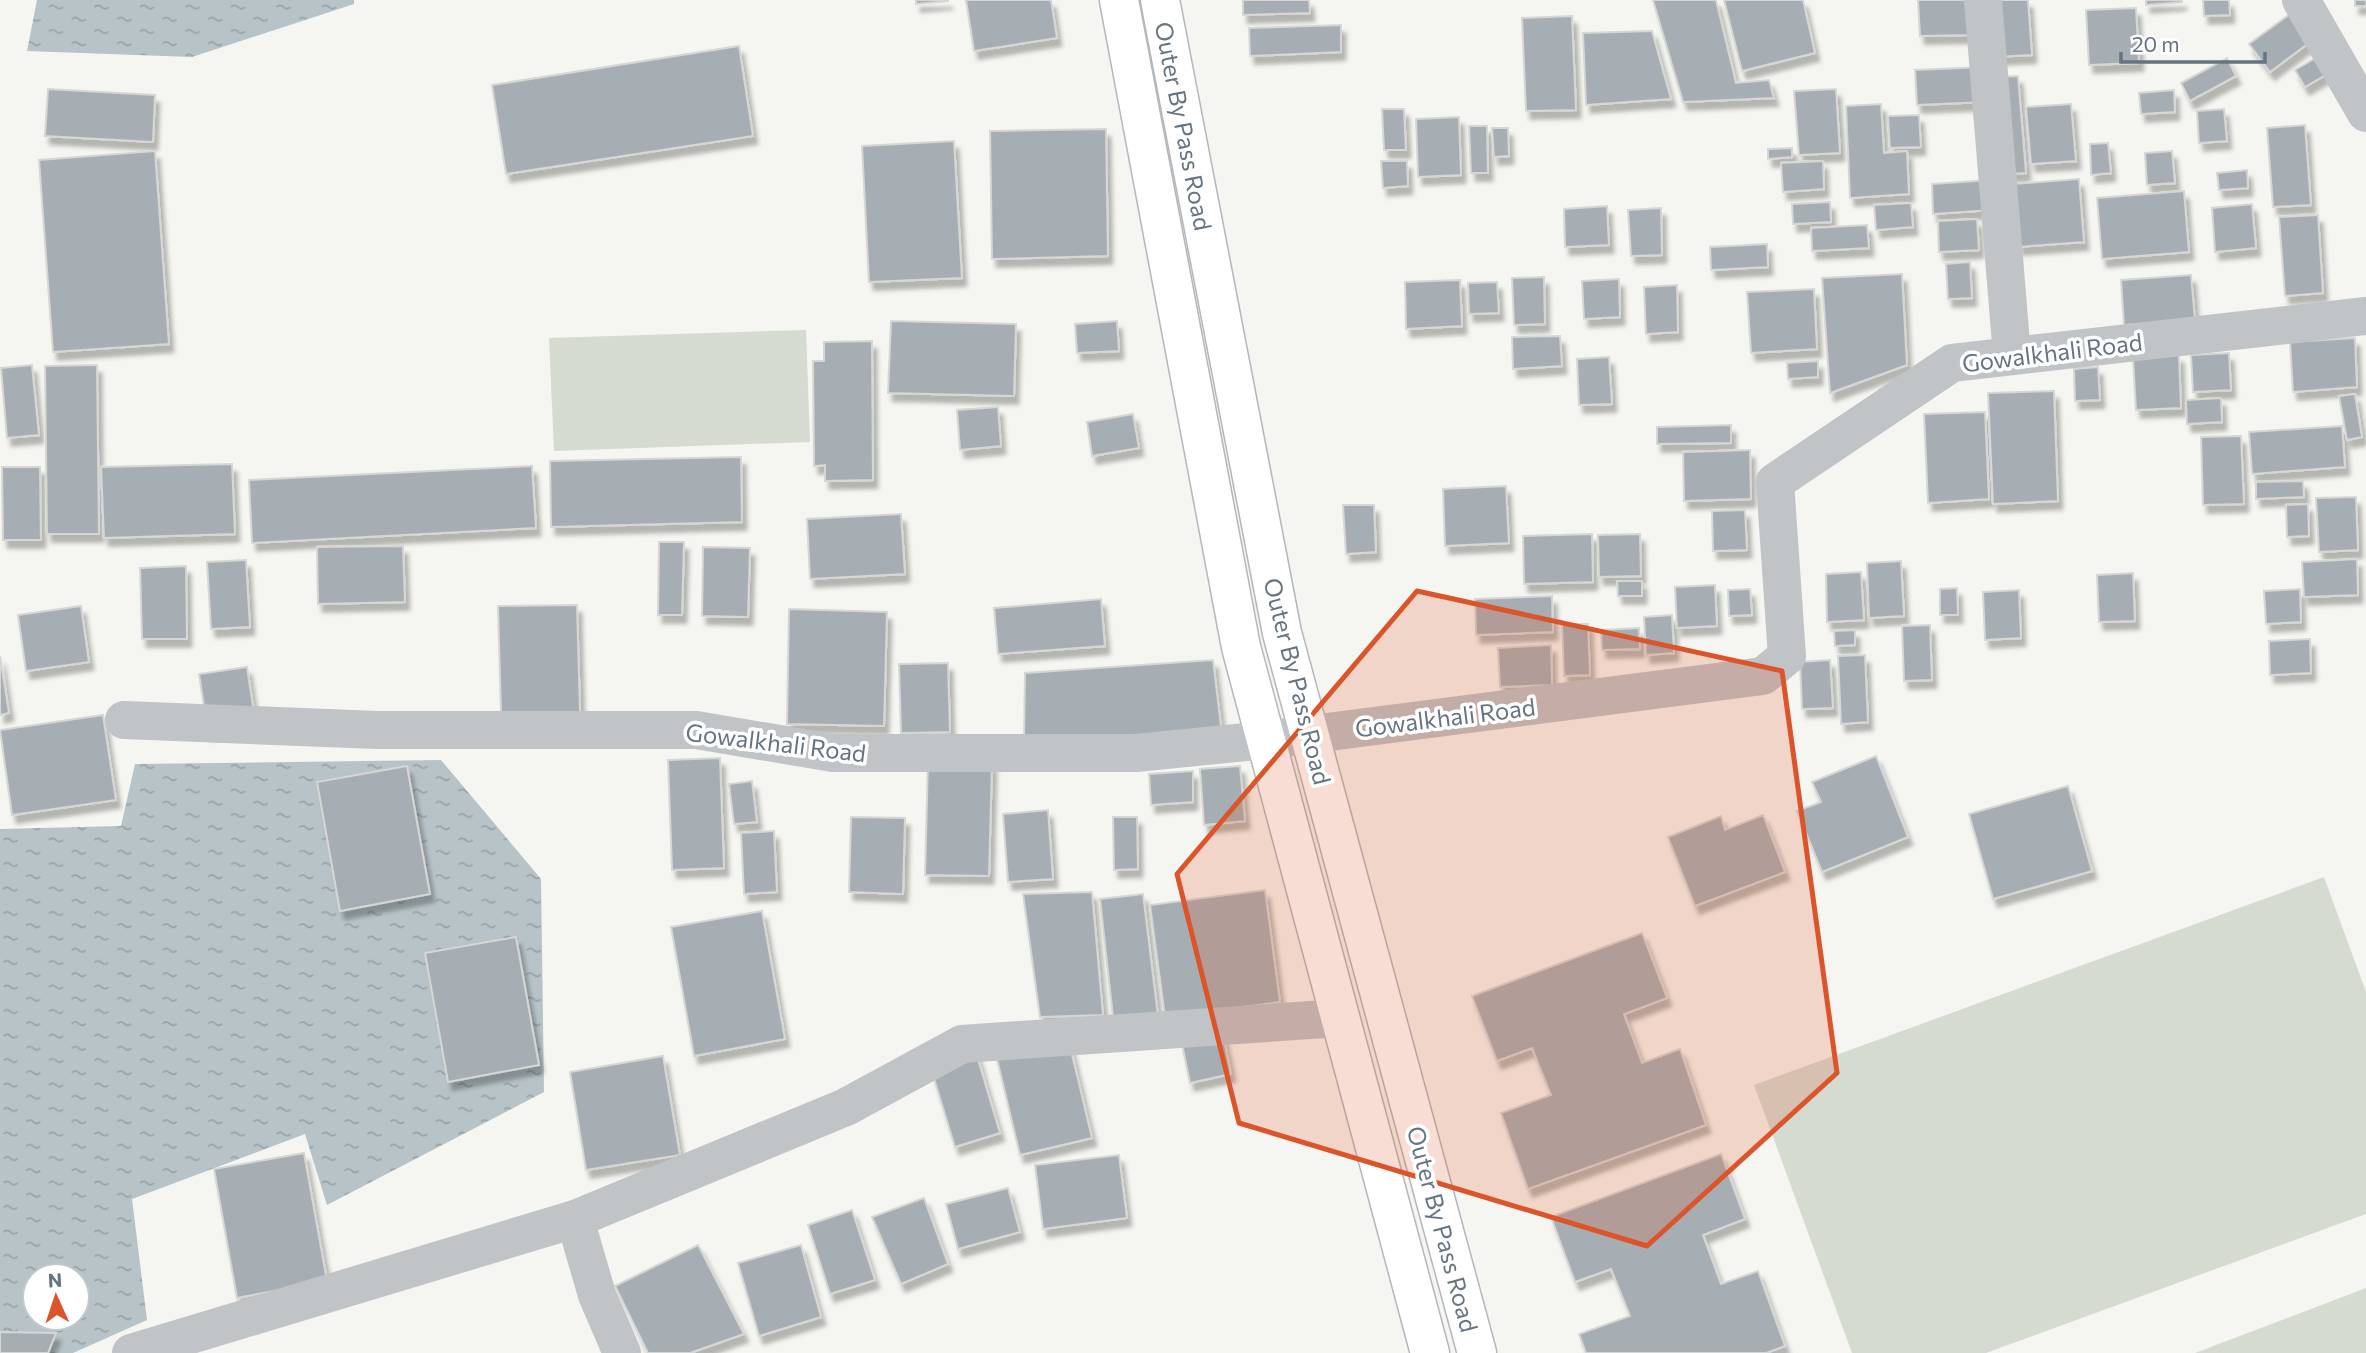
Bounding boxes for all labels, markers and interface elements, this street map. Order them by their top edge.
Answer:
street label: Outer By Pass Road [1150,19,1218,233]
scale bar [2121,21,2264,65]
text: 20 m [2132,31,2180,56]
street label: Gowalkhali Road [1960,327,2144,377]
street label: Outer By Pass Road [1258,575,1338,787]
street label: Gowalkhali Road [1353,692,1537,742]
street label: Gowalkhali Road [684,717,868,767]
street label: Outer By Pass Road [1402,1123,1484,1335]
north arrow [21,1262,91,1332]
text: N [47,1268,63,1291]

